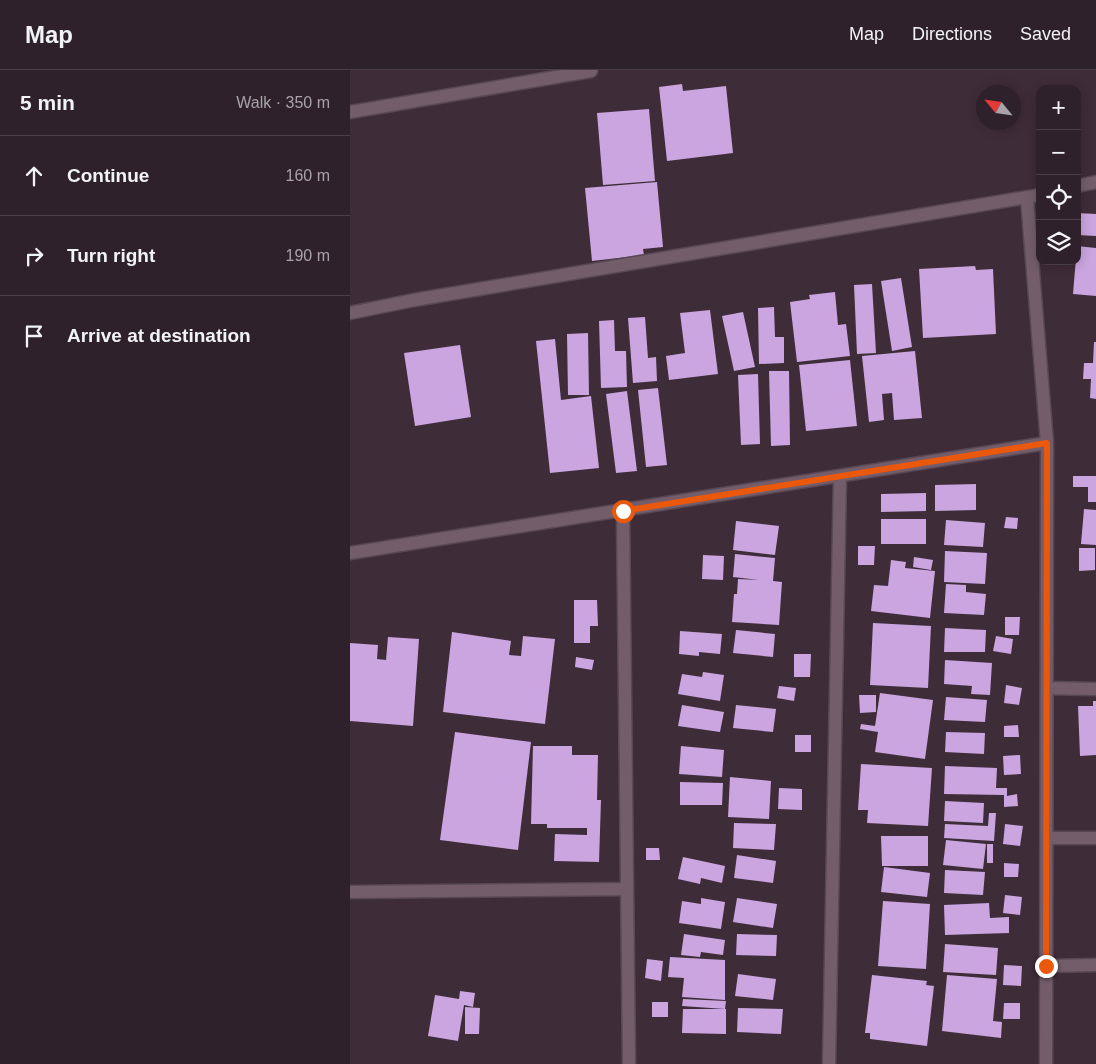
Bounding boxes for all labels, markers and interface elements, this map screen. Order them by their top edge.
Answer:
text: Map [25,21,73,48]
text: Map [849,24,884,44]
text: Directions [912,24,992,44]
text: Saved [1020,24,1071,44]
north arrow [976,85,1021,130]
map controls [1036,85,1081,265]
button: + [1036,85,1081,130]
text: 5 min [20,91,75,114]
text: Walk · 350 m [236,94,330,111]
button: − [1036,130,1081,175]
icon: ahead [20,162,48,190]
text: Continue [67,165,149,186]
text: 160 m [286,167,330,184]
button: locate [1036,175,1081,220]
button: layers [1036,220,1081,265]
icon: right [20,242,48,270]
text: Turn right [67,245,155,266]
text: 190 m [286,247,330,264]
icon: arrive [20,322,48,350]
text: Arrive at destination [67,325,251,346]
route start [612,500,635,523]
route end [1035,955,1058,978]

